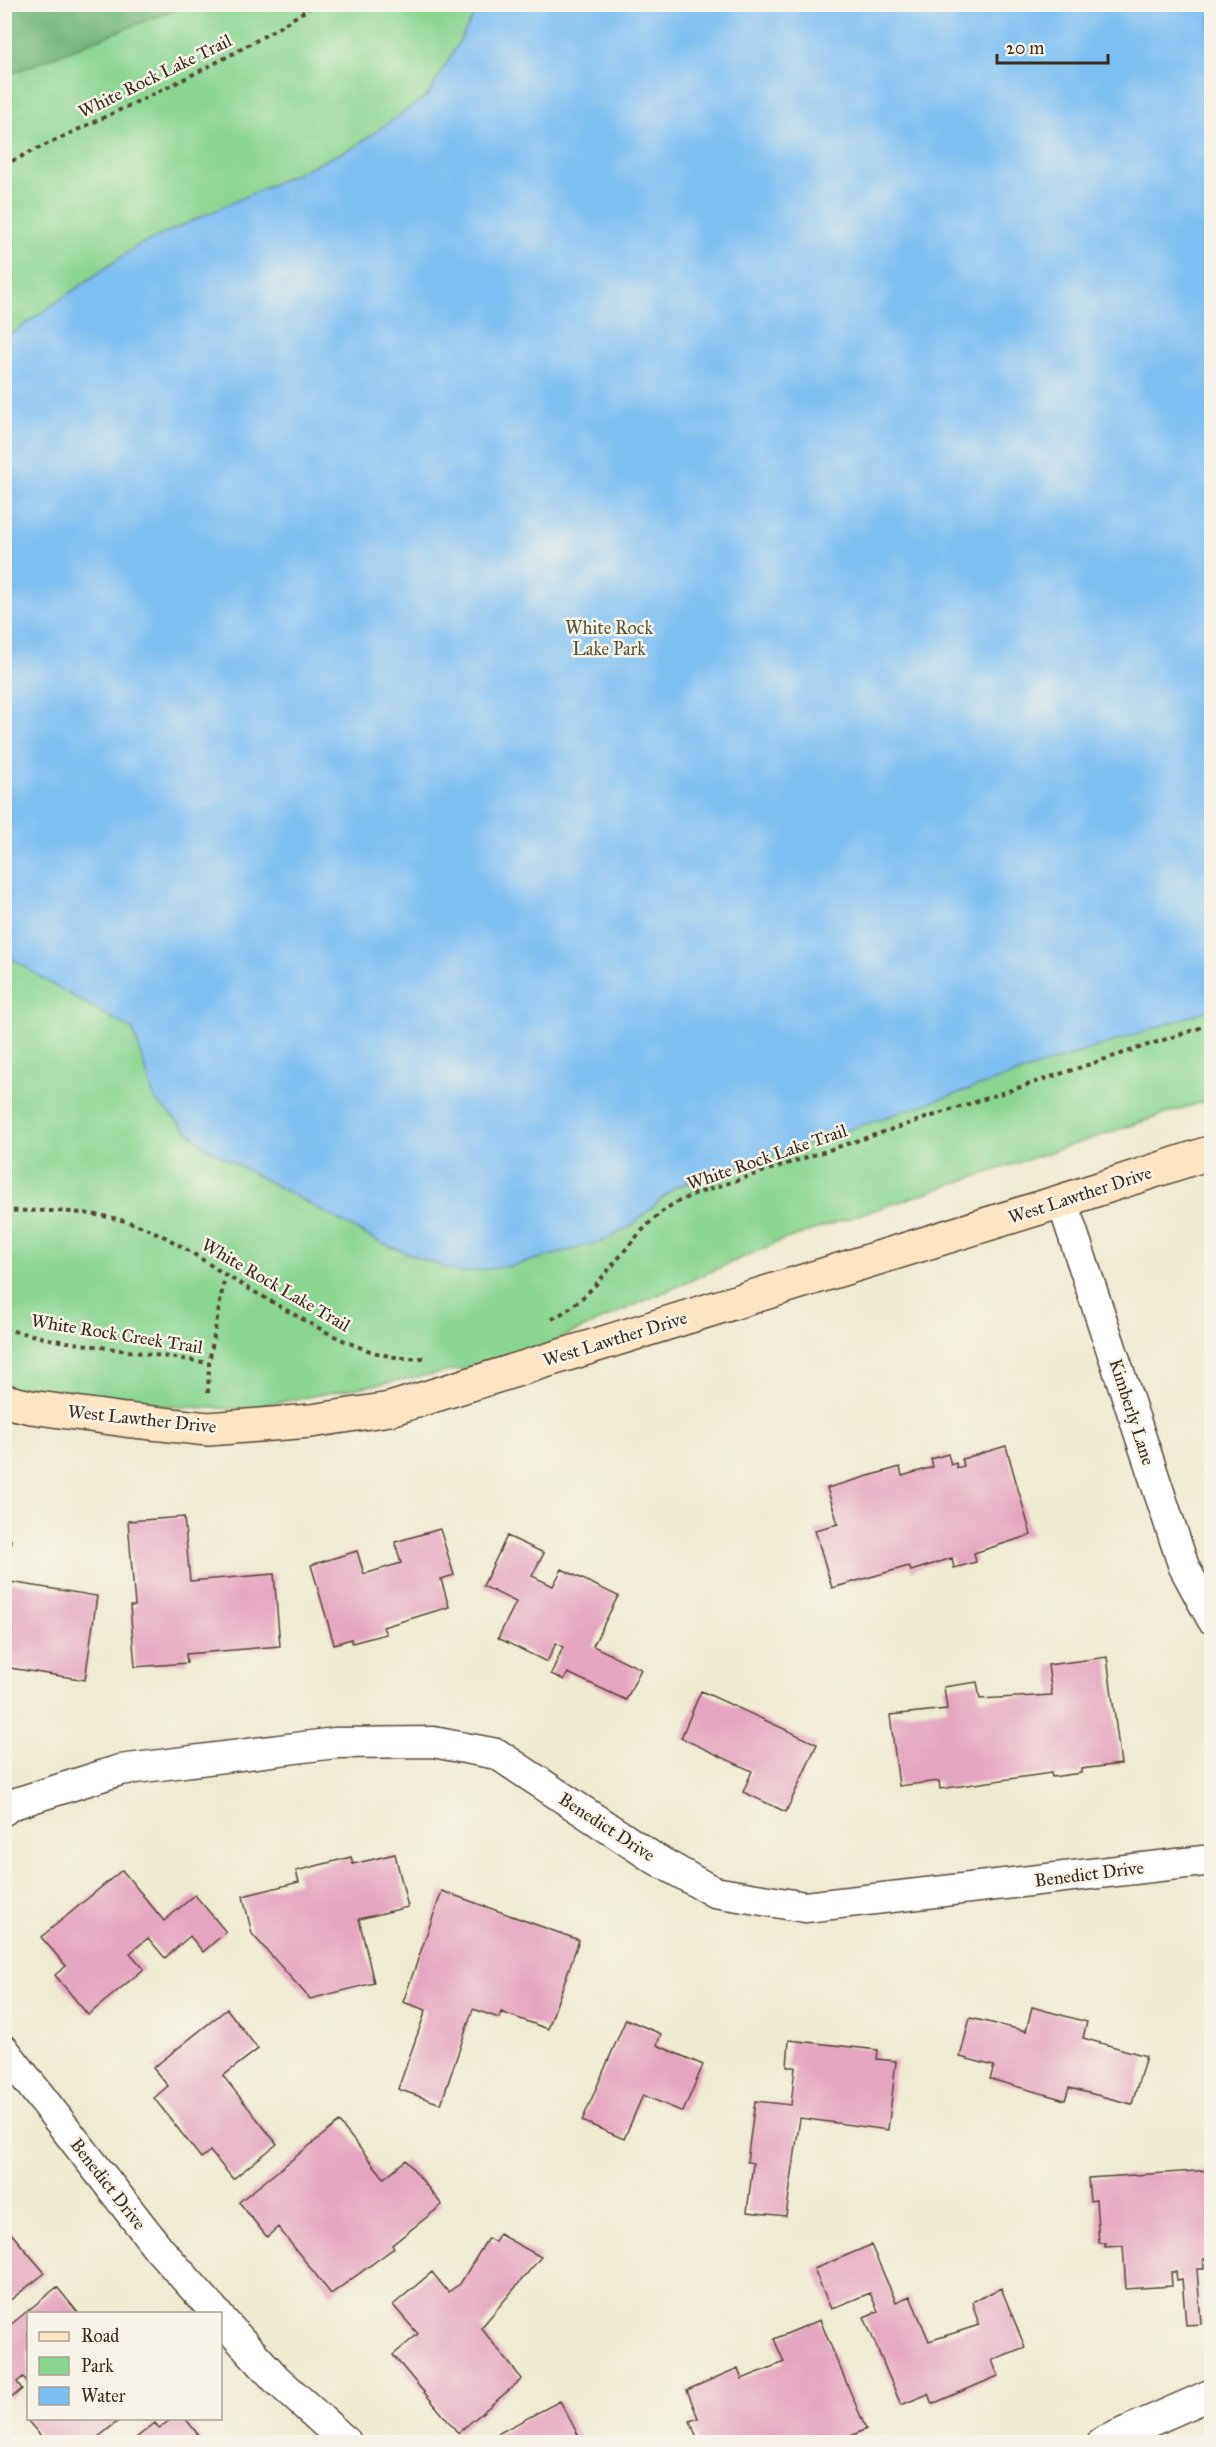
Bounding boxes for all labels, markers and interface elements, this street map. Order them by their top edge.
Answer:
scale bar [997,27,1108,65]
street label: White Rock Lake Trail [75,29,235,123]
text: 20 m [1006,37,1044,59]
park label: White Rock Lake Park [565,617,653,660]
street label: White Rock Lake Trail [684,1119,850,1195]
street label: West Lawther Drive [1006,1161,1154,1229]
street label: White Rock Lake Trail [198,1233,354,1337]
street label: West Lawther Drive [540,1307,690,1371]
street label: White Rock Creek Trail [30,1310,205,1358]
street label: Kimberly Lane [1104,1356,1160,1468]
street label: West Lawther Drive [67,1400,217,1438]
street label: Benedict Drive [555,1788,659,1866]
street label: Benedict Drive [1033,1856,1145,1892]
street label: Benedict Drive [65,2134,151,2234]
legend [27,2312,222,2420]
text: Road [81,2325,119,2347]
text: Park [81,2355,114,2377]
text: Water [81,2385,126,2407]

